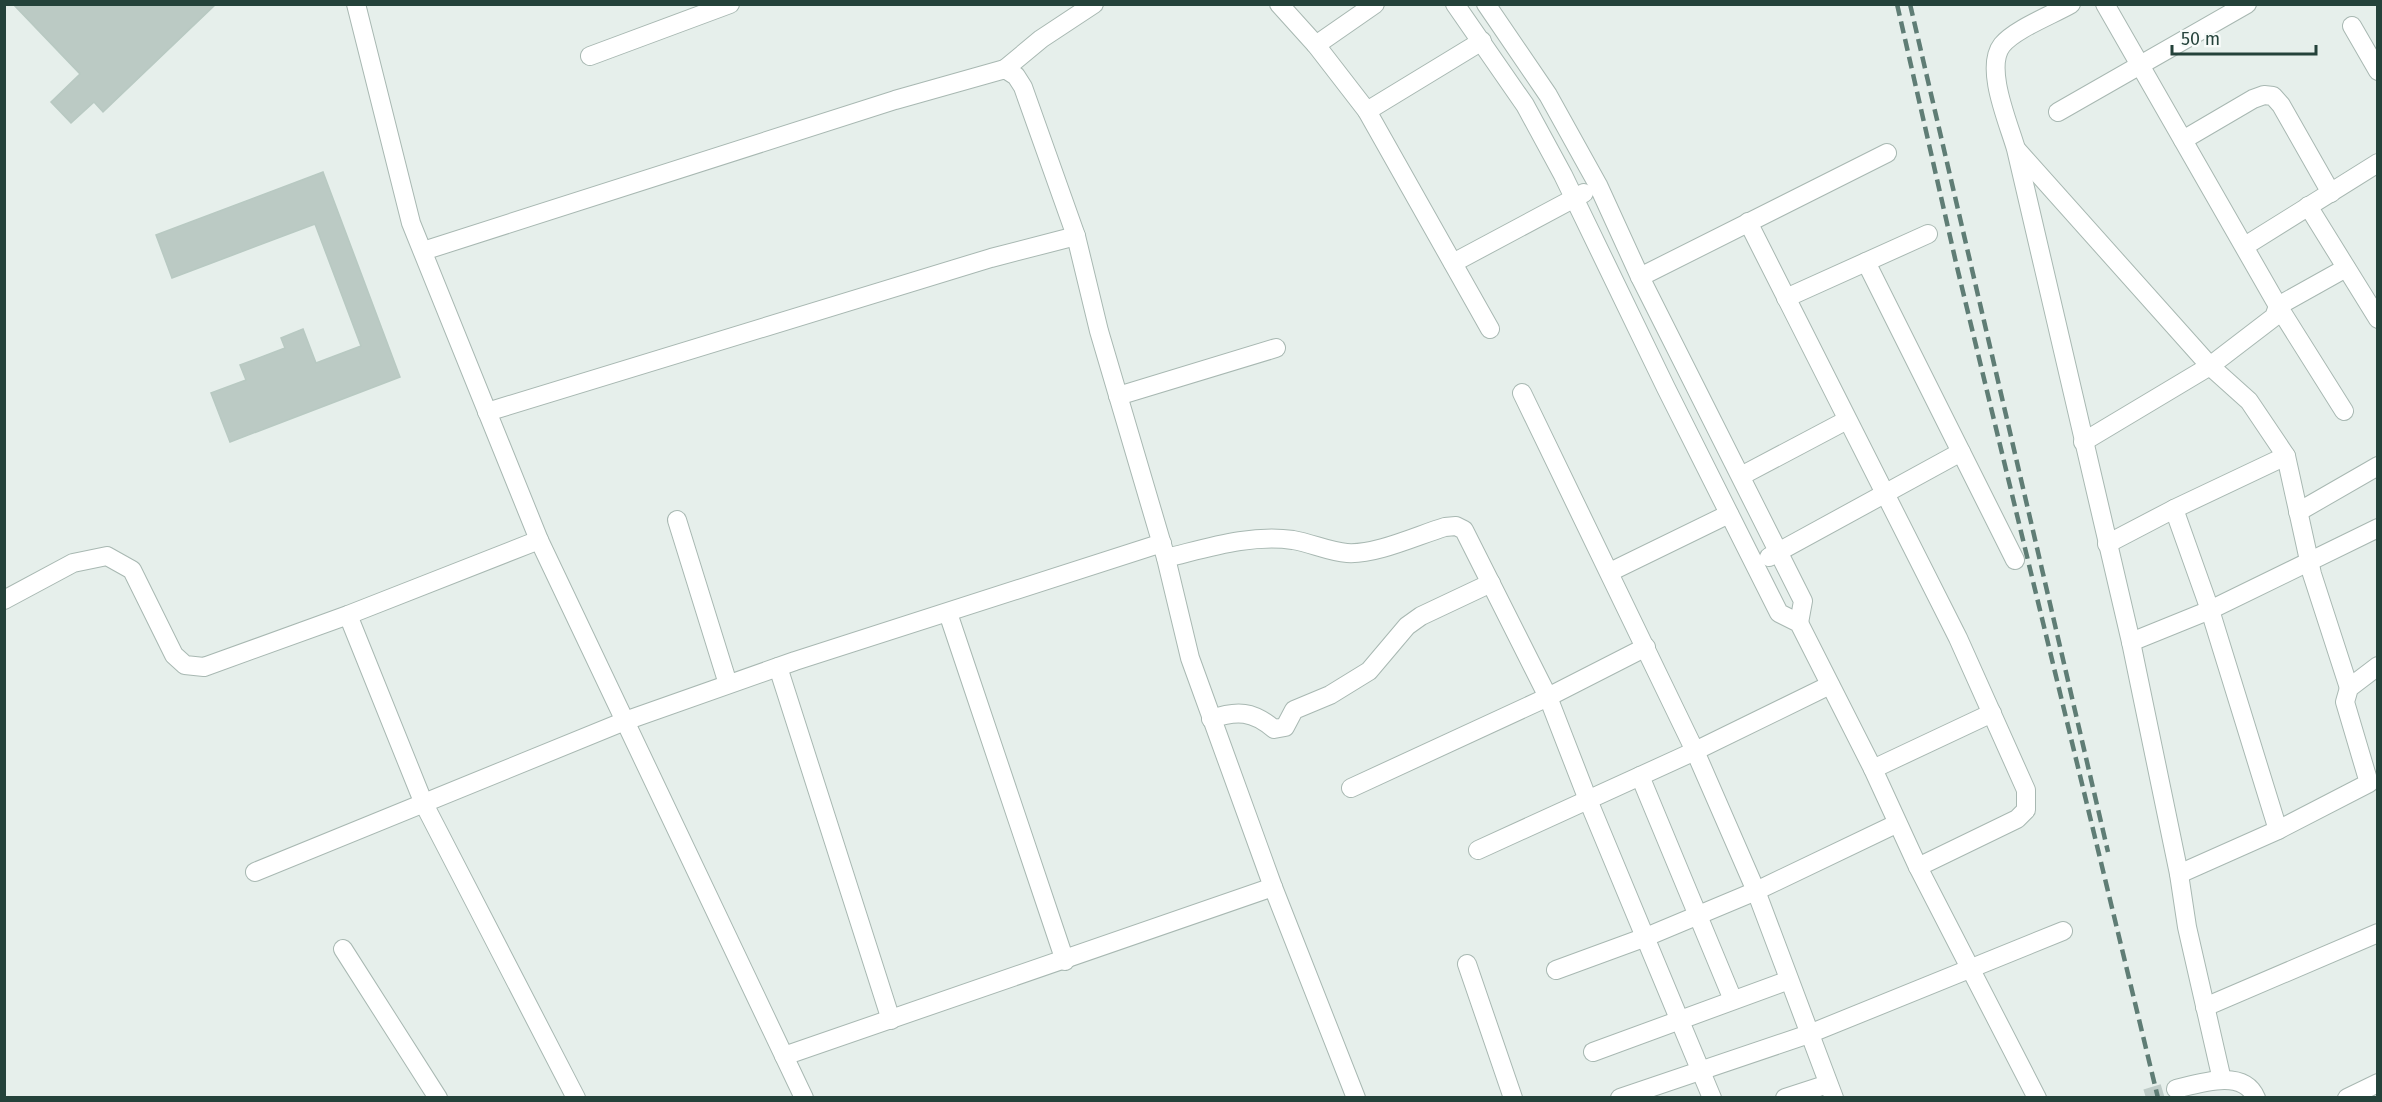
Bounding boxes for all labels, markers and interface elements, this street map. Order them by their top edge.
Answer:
scale bar [2172,18,2316,56]
text: 50 m [2181,28,2220,50]

